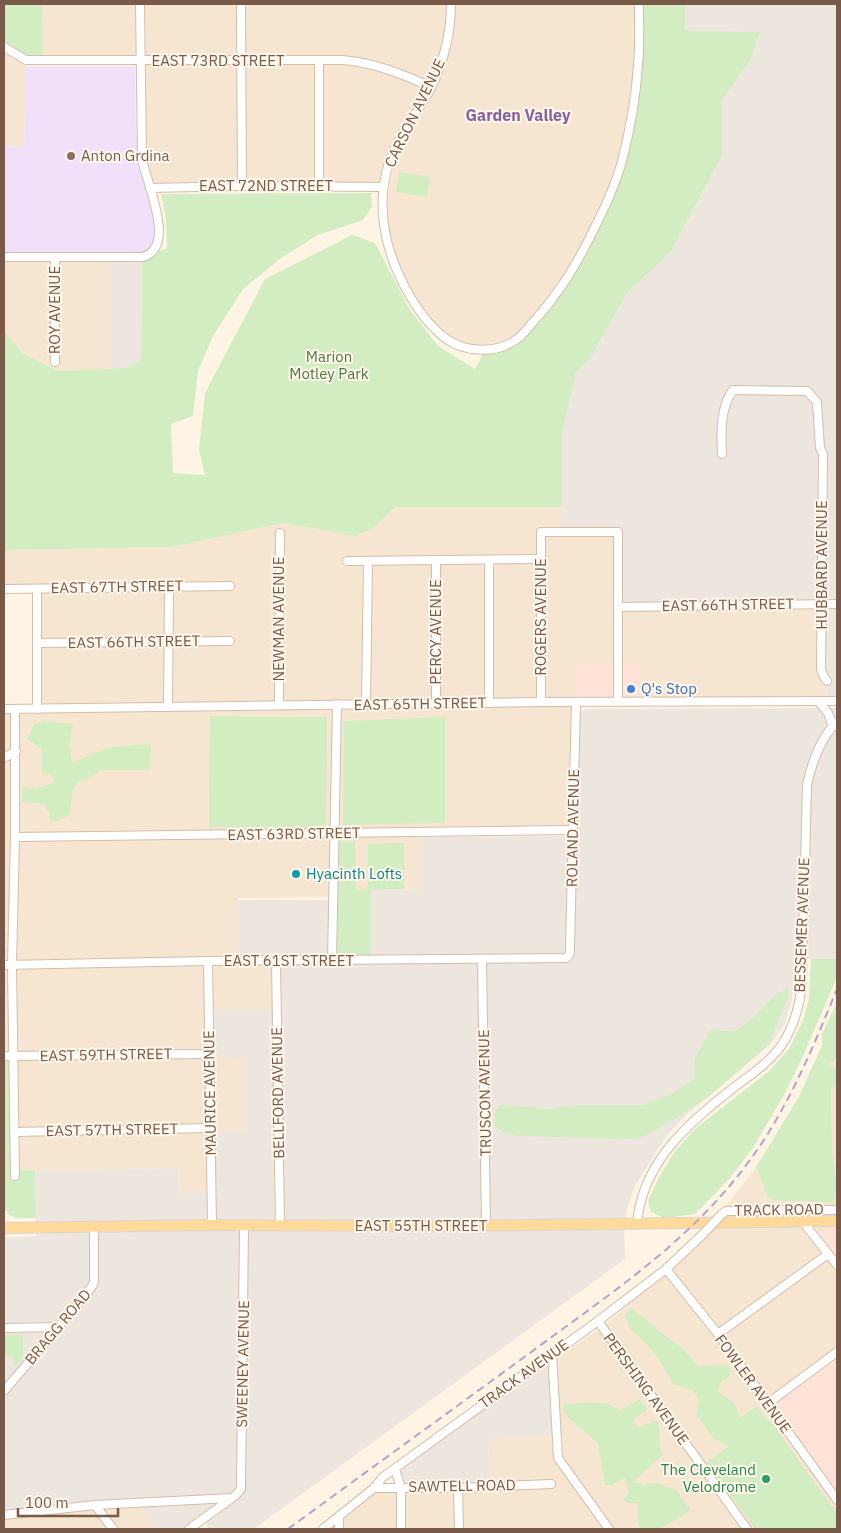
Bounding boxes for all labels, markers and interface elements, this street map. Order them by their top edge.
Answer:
street label: EAST 73RD STREET [152,51,285,70]
street label: CARSON AVENUE [380,55,449,170]
district label: Garden Valley [466,105,571,125]
place label: Anton Grdina [81,146,170,165]
marker: Anton Grdina [65,150,77,162]
street label: EAST 72ND STREET [199,176,333,195]
street label: ROY AVENUE [45,266,64,354]
park label: Marion Motley Park [289,347,369,383]
street label: HUBBARD AVENUE [812,500,831,630]
street label: NEWMAN AVENUE [269,556,288,682]
street label: ROGERS AVENUE [531,558,550,676]
street label: EAST 67TH STREET [51,576,184,597]
street label: PERCY AVENUE [426,579,445,685]
street label: EAST 66TH STREET [662,594,795,615]
street label: EAST 66TH STREET [68,631,201,652]
place label: Q's Stop [641,679,697,698]
marker: Q's Stop [625,683,637,695]
street label: EAST 65TH STREET [354,693,487,714]
street label: ROLAND AVENUE [562,769,583,887]
street label: EAST 63RD STREET [227,823,361,844]
street label: BESSEMER AVENUE [790,857,813,993]
place label: Hyacinth Lofts [306,864,402,883]
marker: Hyacinth Lofts [290,868,302,880]
street label: EAST 61ST STREET [224,951,355,970]
street label: BELLFORD AVENUE [267,1027,288,1159]
street label: TRUSCON AVENUE [474,1029,495,1157]
street label: MAURICE AVENUE [199,1030,220,1156]
street label: EAST 59TH STREET [40,1044,173,1065]
street label: EAST 57TH STREET [46,1119,179,1140]
street label: TRACK ROAD [734,1199,824,1220]
street label: EAST 55TH STREET [355,1216,488,1235]
street label: BRAGG ROAD [21,1285,95,1368]
street label: SWEENEY AVENUE [232,1300,253,1428]
street label: PERSHING AVENUE [599,1329,693,1448]
street label: FOWLER AVENUE [711,1330,796,1437]
street label: TRACK AVENUE [475,1335,572,1413]
place label: The Cleveland Velodrome [661,1460,756,1496]
marker: The Cleveland Velodrome [760,1473,772,1485]
street label: SAWTELL ROAD [408,1475,516,1496]
scale bar [18,1486,118,1518]
text: 100 m [25,1493,69,1512]

